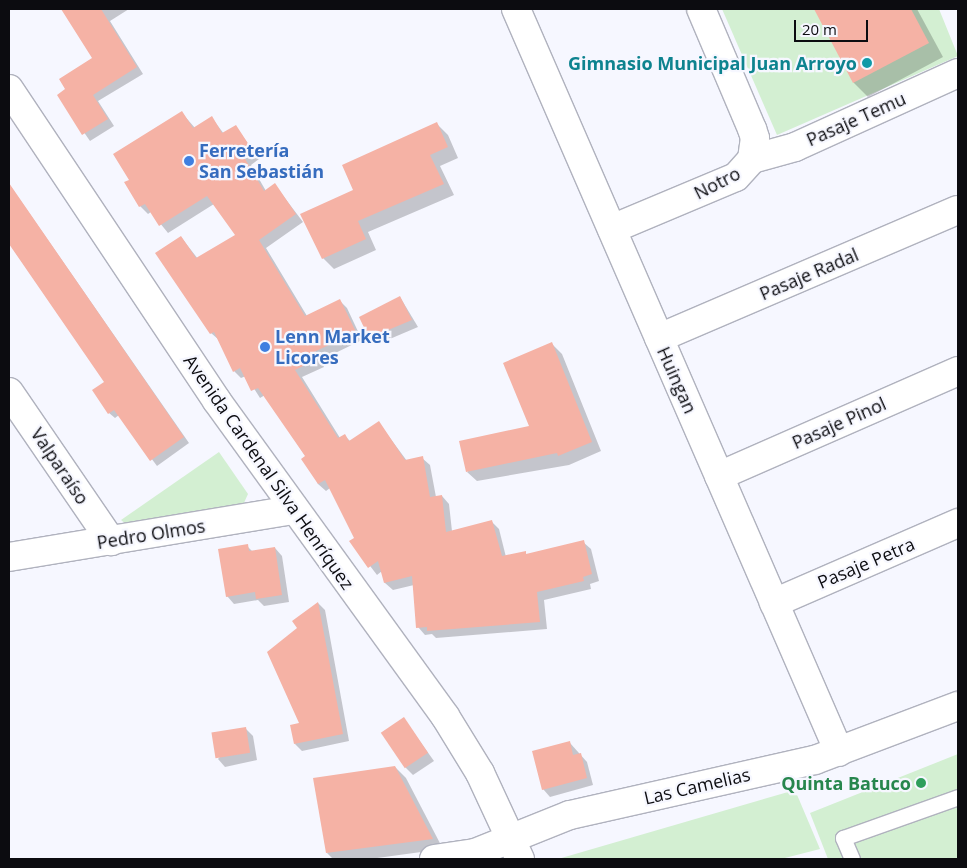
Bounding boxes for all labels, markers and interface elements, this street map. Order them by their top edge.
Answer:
scale bar [797,10,871,42]
text: 20 m [802,19,837,39]
place label: Gimnasio Municipal Juan Arroyo [568,52,857,74]
marker: Gimnasio Municipal Juan Arroyo [861,57,873,69]
street label: Pasaje Temu [803,87,909,151]
place label: Ferretería San Sebastián [199,140,324,182]
marker: Ferretería San Sebastián [183,155,195,167]
street label: Notro [690,162,744,204]
street label: Pasaje Radal [756,243,862,305]
place label: Lenn Market Licores [275,326,390,368]
marker: Lenn Market Licores [259,341,271,353]
street label: Huingan [653,343,701,417]
street label: Avenida Cardenal Silva Henríquez [179,351,359,593]
street label: Pasaje Pinol [789,393,889,453]
street label: Valparaíso [27,424,93,508]
street label: Pedro Olmos [95,515,207,553]
street label: Pasaje Petra [814,533,918,593]
street label: Las Camelias [642,763,752,809]
place label: Quinta Batuco [781,772,911,794]
marker: Quinta Batuco [915,777,927,789]

